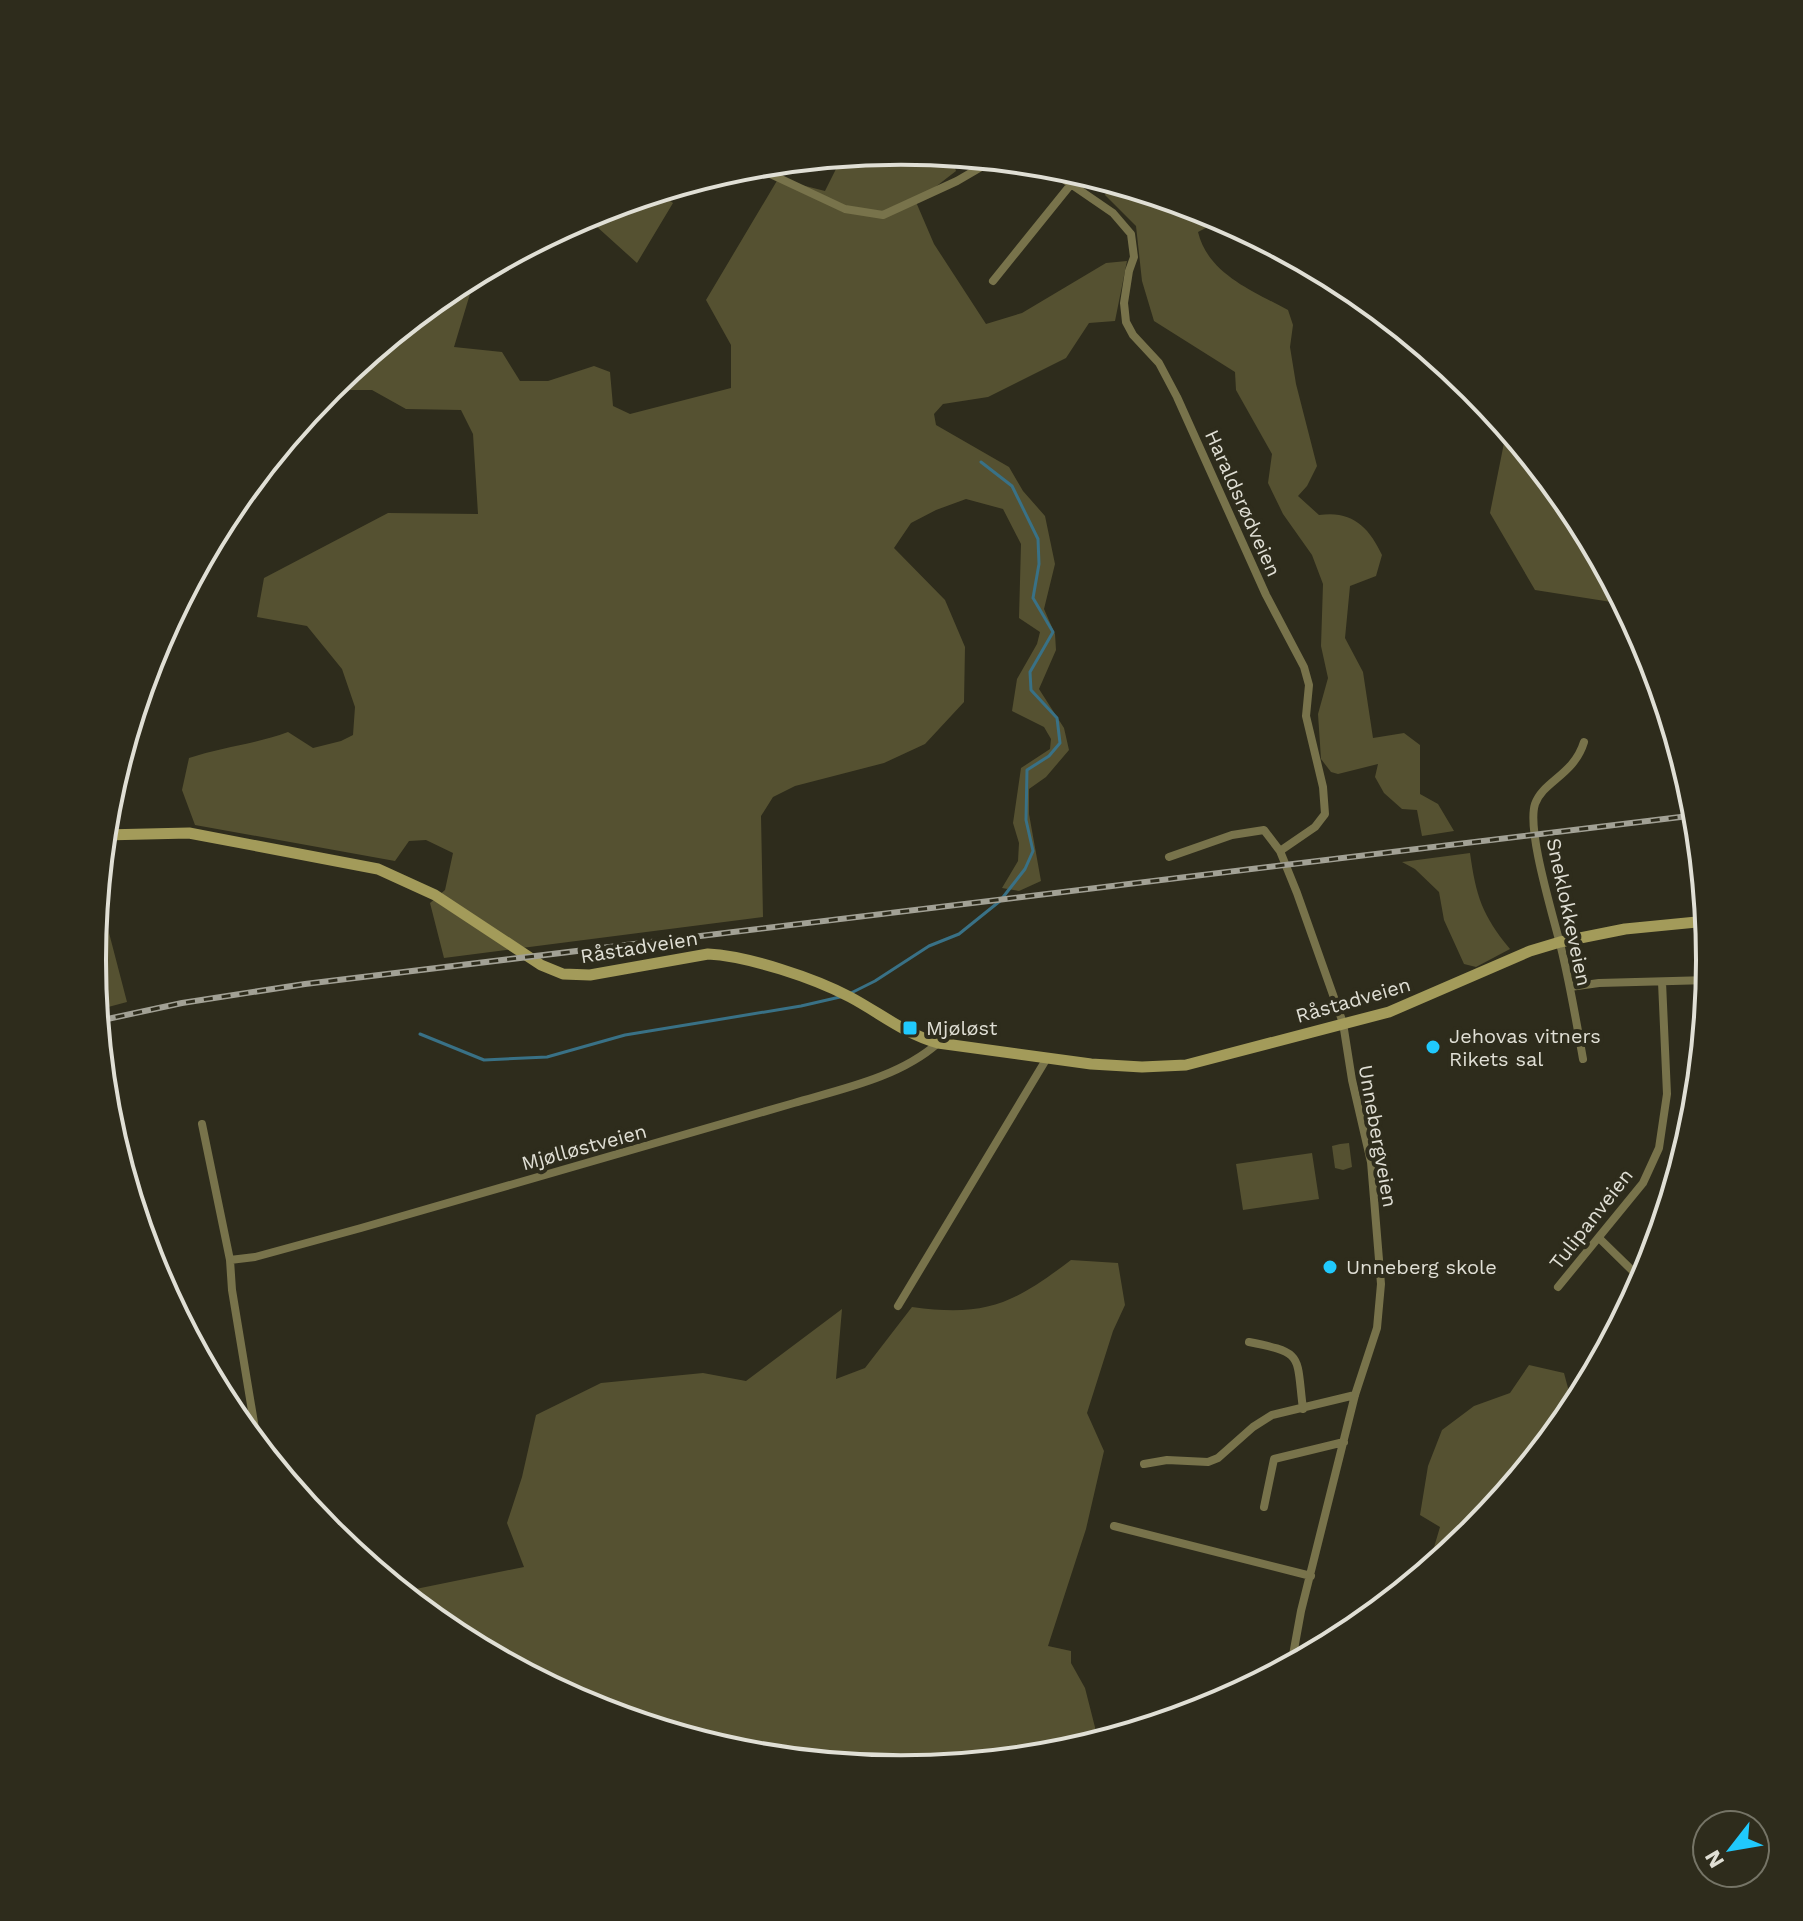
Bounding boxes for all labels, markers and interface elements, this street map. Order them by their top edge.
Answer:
street label: Haraldsrødveien [1200,426,1286,580]
street label: Sneklokkeveien [1542,836,1596,988]
street label: Råstadveien [579,926,699,968]
street label: Råstadveien [1293,972,1413,1028]
place label: Mjøløst [926,1016,998,1040]
marker: Mjøløst [901,1019,919,1037]
place label: Jehovas vitners Rikets sal [1449,1024,1601,1071]
marker: Jehovas vitners Rikets sal [1424,1038,1442,1056]
street label: Unnebergveien [1354,1063,1402,1209]
street label: Mjølløstveien [519,1119,649,1175]
street label: Tulipanveien [1544,1164,1638,1274]
place label: Unneberg skole [1346,1255,1497,1279]
marker: Unneberg skole [1321,1258,1339,1276]
north arrow [1691,1809,1771,1889]
text: N [1699,1846,1729,1872]

